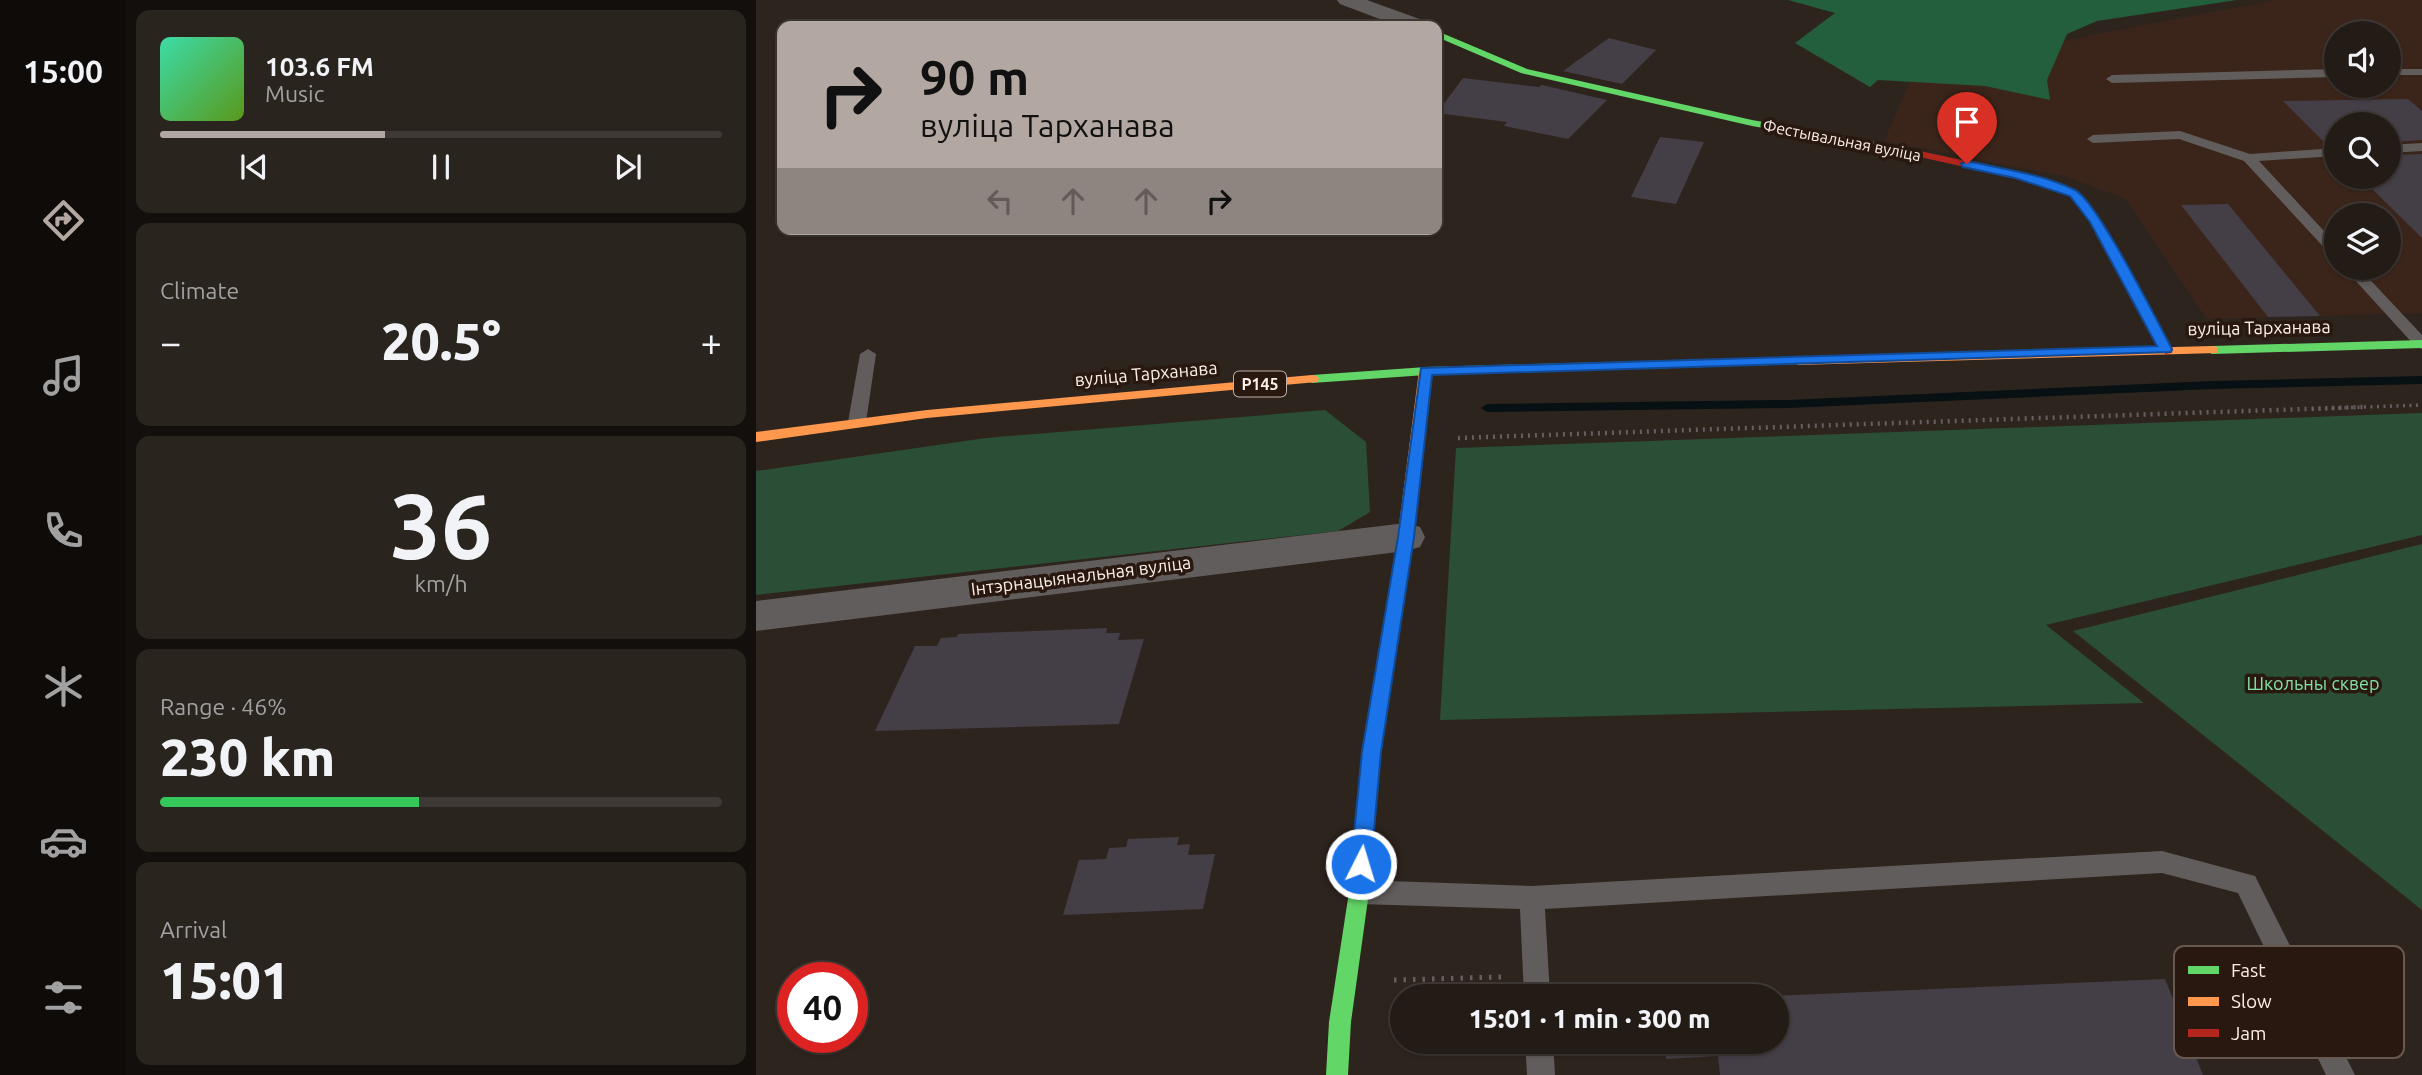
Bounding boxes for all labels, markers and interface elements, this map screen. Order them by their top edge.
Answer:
map controls [2324,21,2401,280]
button: sound [2324,21,2401,98]
icon: right [805,49,896,140]
text: 90 m [920,49,1029,104]
text: 103.6 FM [265,52,374,81]
text: 15:00 [23,53,103,89]
text: Music [265,81,324,106]
pin [1937,92,1997,164]
icon: arrive [1948,103,1986,141]
text: вуліца Тарханава [920,107,1175,143]
button: search [2324,112,2401,189]
street label: Фестывальная вуліца [1761,116,1923,164]
icon: previous [235,148,273,186]
icon: pause [422,148,460,186]
icon: next [609,148,647,186]
icon: left [981,182,1019,220]
icon: ahead [1054,182,1092,220]
icon: ahead [1127,182,1165,220]
icon: right [1200,182,1238,220]
icon: directions [39,196,88,245]
button: layers [2324,203,2401,280]
text: Climate [160,278,239,303]
text: 20.5° [381,312,501,370]
street label: вуліца Тарханава [2187,316,2331,338]
text: − [160,321,181,363]
text: + [701,321,722,363]
icon: music [39,351,88,400]
street label: вуліца Тарханава [1074,357,1218,389]
road number: Р145 [1234,372,1286,396]
text: 36 [390,474,492,576]
icon: phone [39,506,88,555]
street label: Інтэрнацыянальная вуліца [970,552,1192,598]
text: km/h [414,571,468,596]
icon: climate [39,662,88,711]
park label: Школьны сквер [2247,673,2379,693]
text: Range · 46% [160,694,287,719]
text: 230 km [160,728,335,786]
icon: car [39,817,88,866]
position arrow [1324,827,1398,901]
text: Arrival [160,917,227,942]
legend [2174,946,2404,1058]
text: 15:01 [160,951,290,1009]
text: Fast [2231,959,2266,981]
speed limit sign: 40 [777,962,868,1053]
icon: filters [39,973,88,1022]
text: Slow [2231,990,2272,1012]
text: 15:01 · 1 min · 300 m [1469,1004,1710,1033]
text: Jam [2231,1022,2267,1044]

